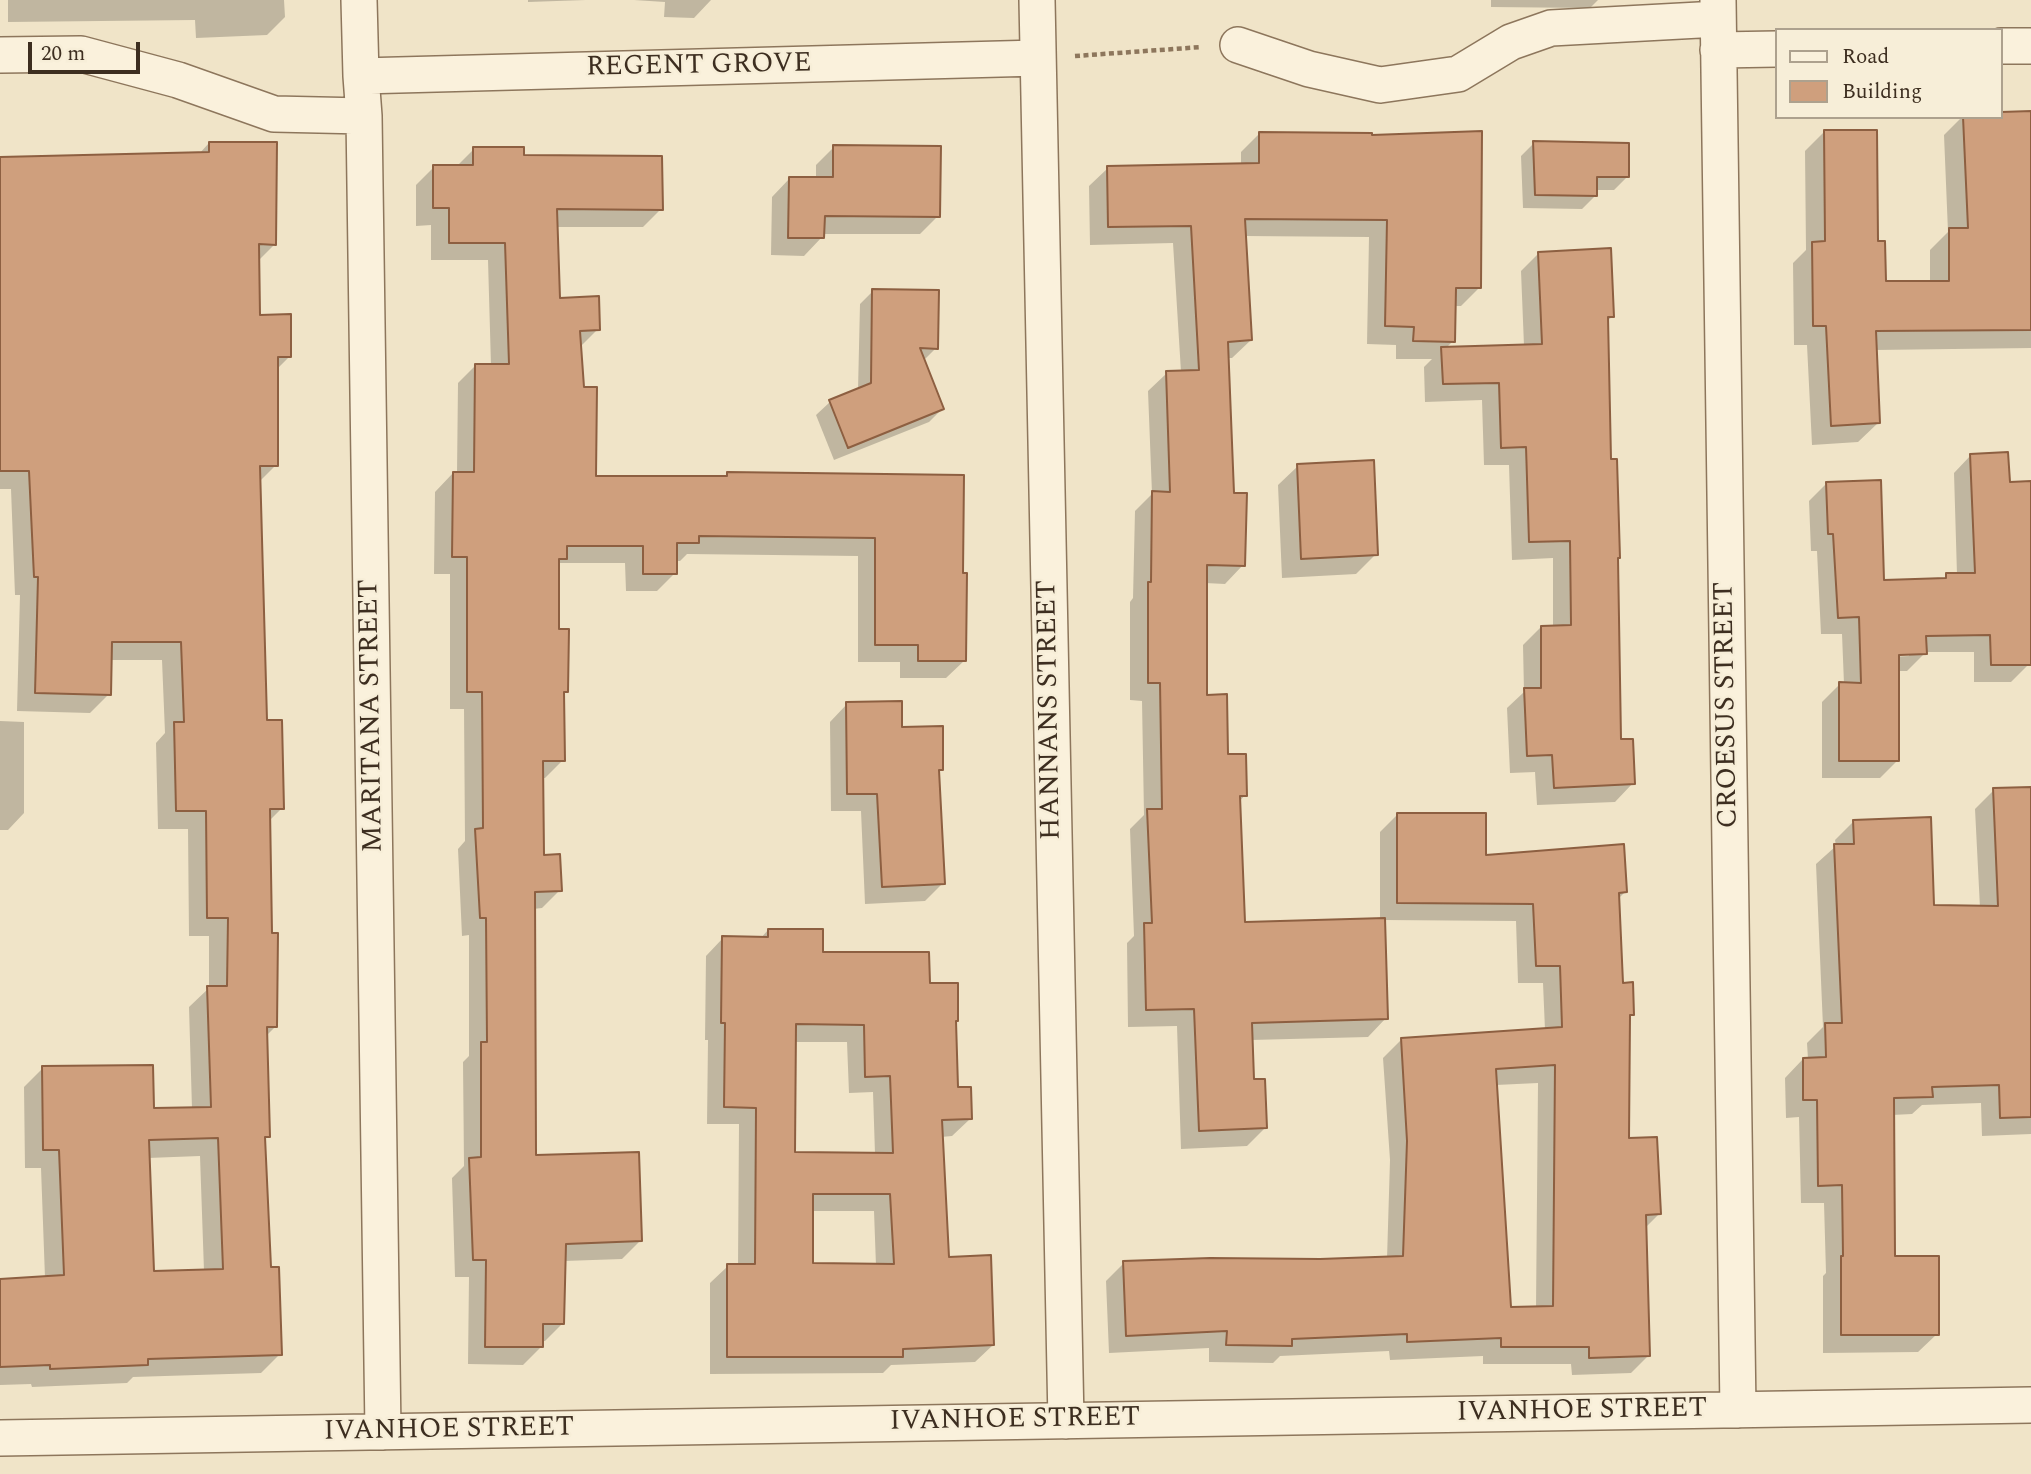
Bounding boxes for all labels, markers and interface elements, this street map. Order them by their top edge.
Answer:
scale bar [32,28,144,72]
legend [1776,28,2003,119]
text: 20 m [41,38,85,70]
text: Road [1842,41,1889,73]
street label: REGENT GROVE [586,48,812,86]
text: Building [1842,76,1922,108]
street label: MARITANA STREET [354,579,392,853]
street label: HANNANS STREET [1032,580,1070,840]
street label: CROESUS STREET [1709,581,1747,829]
street label: IVANHOE STREET [1456,1393,1708,1431]
street label: IVANHOE STREET [889,1402,1141,1440]
street label: IVANHOE STREET [323,1412,575,1450]

